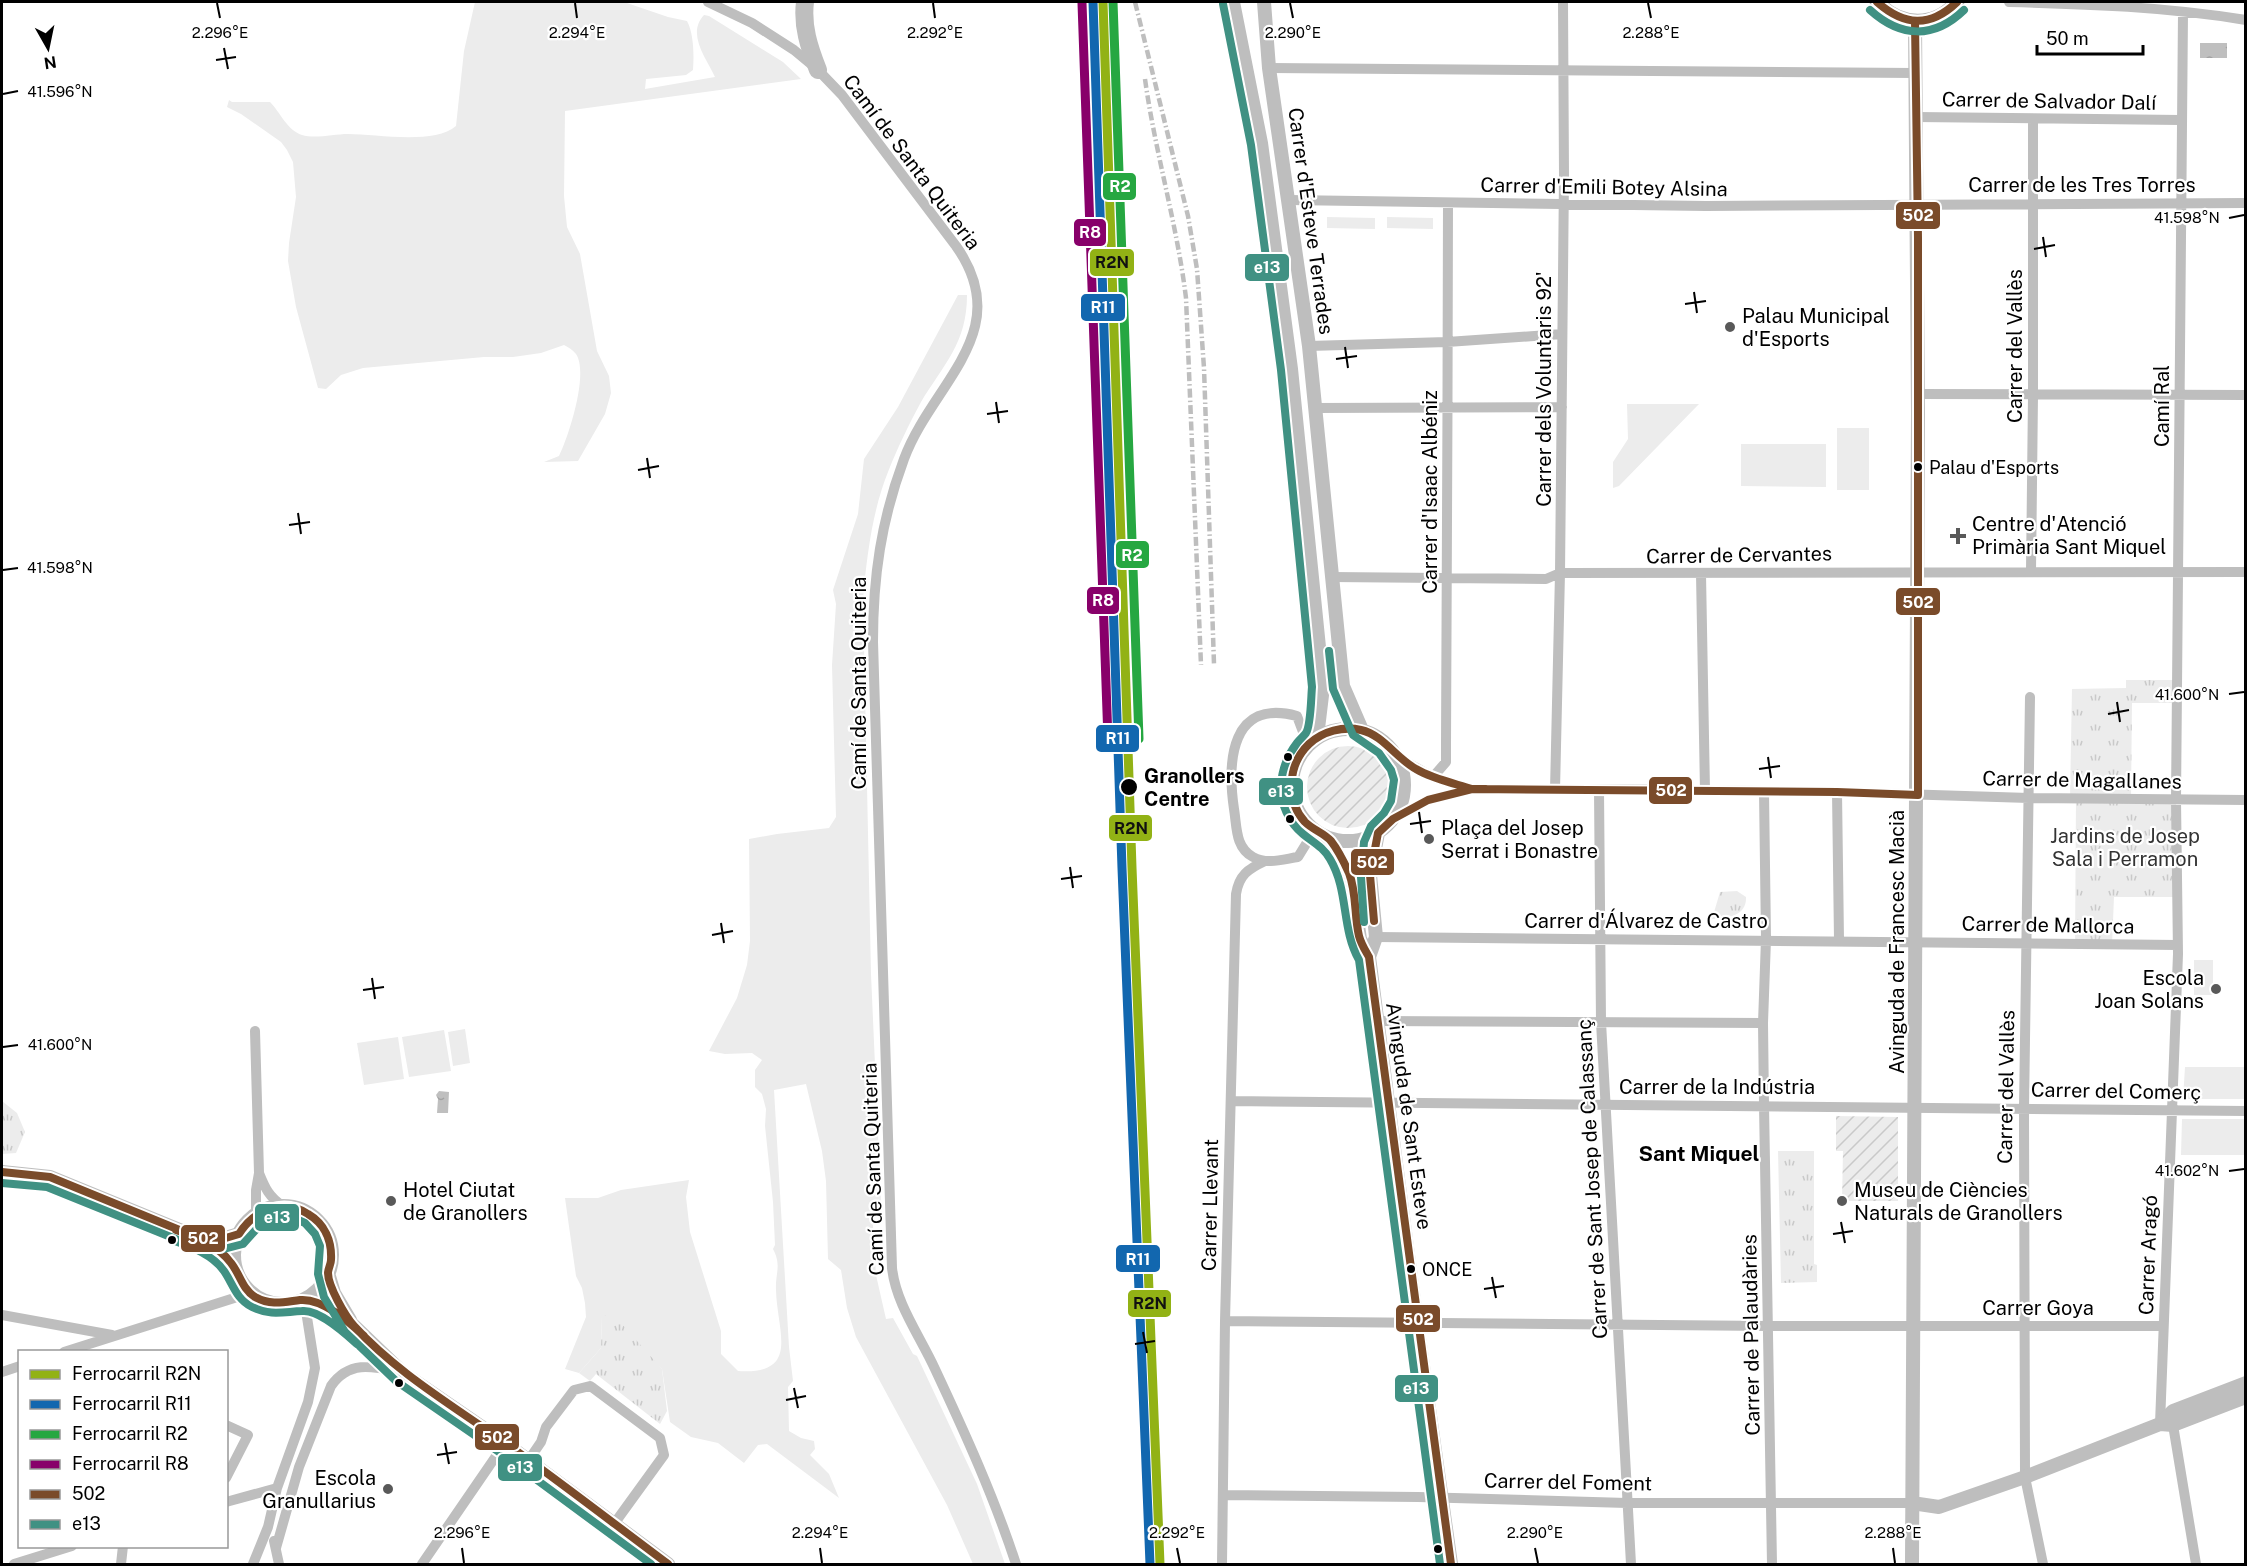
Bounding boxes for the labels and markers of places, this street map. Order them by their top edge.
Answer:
place label: Palau Municipal d'Esports [1742,304,1890,351]
marker: Palau Municipal d'Esports [1723,320,1737,334]
place label: Palau d'Esports [1929,457,2059,478]
marker: Palau d'Esports [1912,461,1924,473]
place label: Centre d'Atenció Primària Sant Miquel [1972,512,2166,559]
marker: Centre d'Atenció Primària Sant Miquel [1949,527,1967,545]
unlabelled marker [1282,751,1294,763]
place label: Granollers Centre [1144,764,1244,811]
marker: Granollers Centre [1119,777,1139,797]
unlabelled marker [1284,813,1296,825]
place label: Plaça del Josep Serrat i Bonastre [1441,816,1598,863]
marker: Plaça del Josep Serrat i Bonastre [1422,832,1436,846]
place label: Escola Joan Solans [2094,966,2204,1013]
marker: Escola Joan Solans [2209,982,2223,996]
place label: Hotel Ciutat de Granollers [403,1178,528,1225]
place label: Museu de Ciències Naturals de Granollers [1854,1178,2063,1225]
marker: Hotel Ciutat de Granollers [384,1194,398,1208]
marker: Museu de Ciències Naturals de Granollers [1835,1194,1849,1208]
unlabelled marker [166,1234,178,1246]
place label: ONCE [1422,1259,1472,1280]
marker: ONCE [1405,1263,1417,1275]
unlabelled marker [393,1377,405,1389]
place label: Escola Granullarius [262,1466,376,1513]
marker: Escola Granullarius [381,1482,395,1496]
unlabelled marker [1432,1543,1444,1555]

